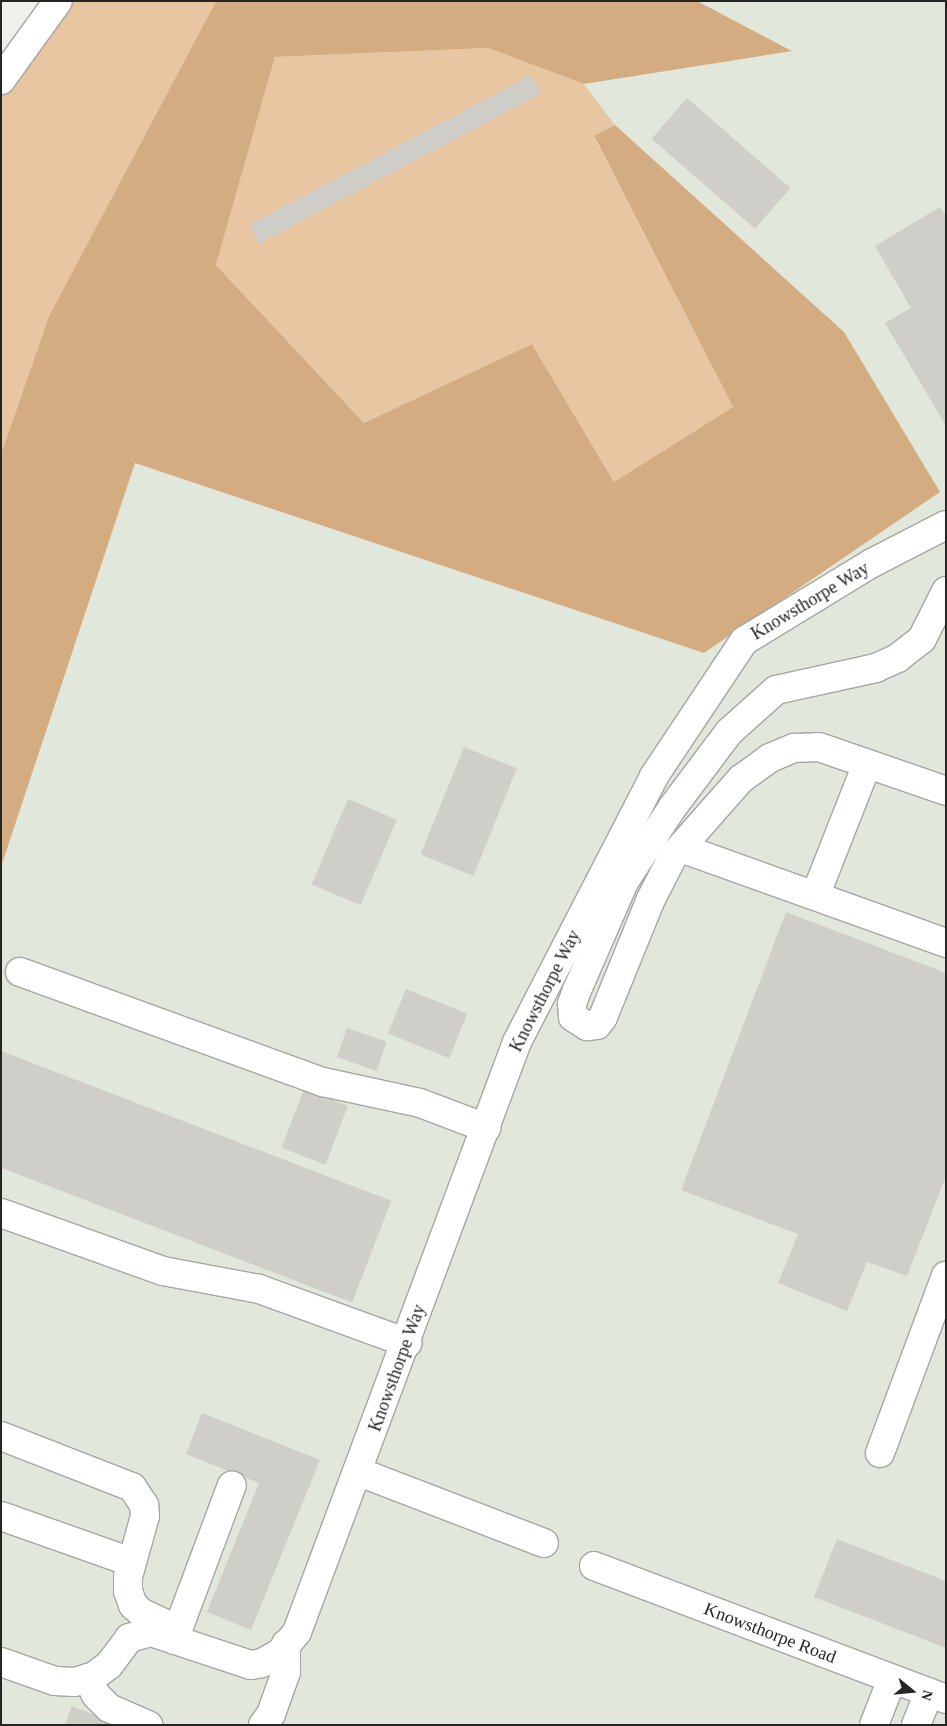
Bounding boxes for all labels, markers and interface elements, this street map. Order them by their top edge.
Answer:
street label: Knowsthorpe Way [747,557,873,645]
street label: Knowsthorpe Way [505,926,585,1056]
street label: Knowsthorpe Way [364,1301,430,1435]
street label: Knowsthorpe Road [701,1598,839,1668]
north arrow [887,1666,937,1716]
text: N [918,1688,935,1703]

